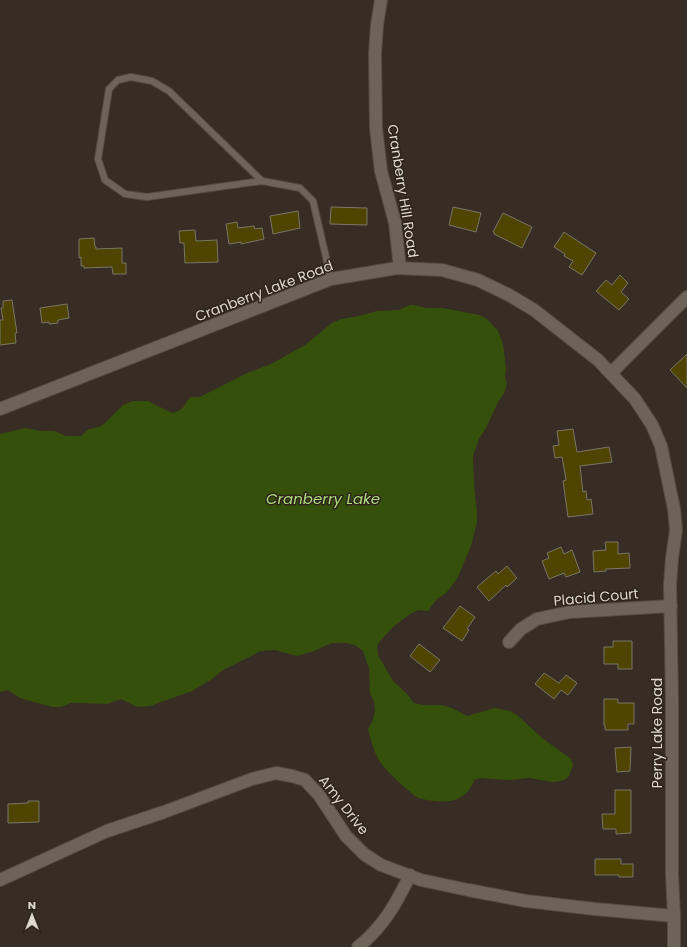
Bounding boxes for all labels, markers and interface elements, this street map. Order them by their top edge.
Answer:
street label: Cranberry Hill Road [383,123,423,259]
street label: Cranberry Lake Road [192,255,336,327]
water label: Cranberry Lake [266,488,380,509]
street label: Placid Court [553,583,639,611]
street label: Perry Lake Road [647,678,667,788]
street label: Amy Drive [314,771,374,839]
north arrow [12,895,52,935]
text: N [28,897,36,913]

